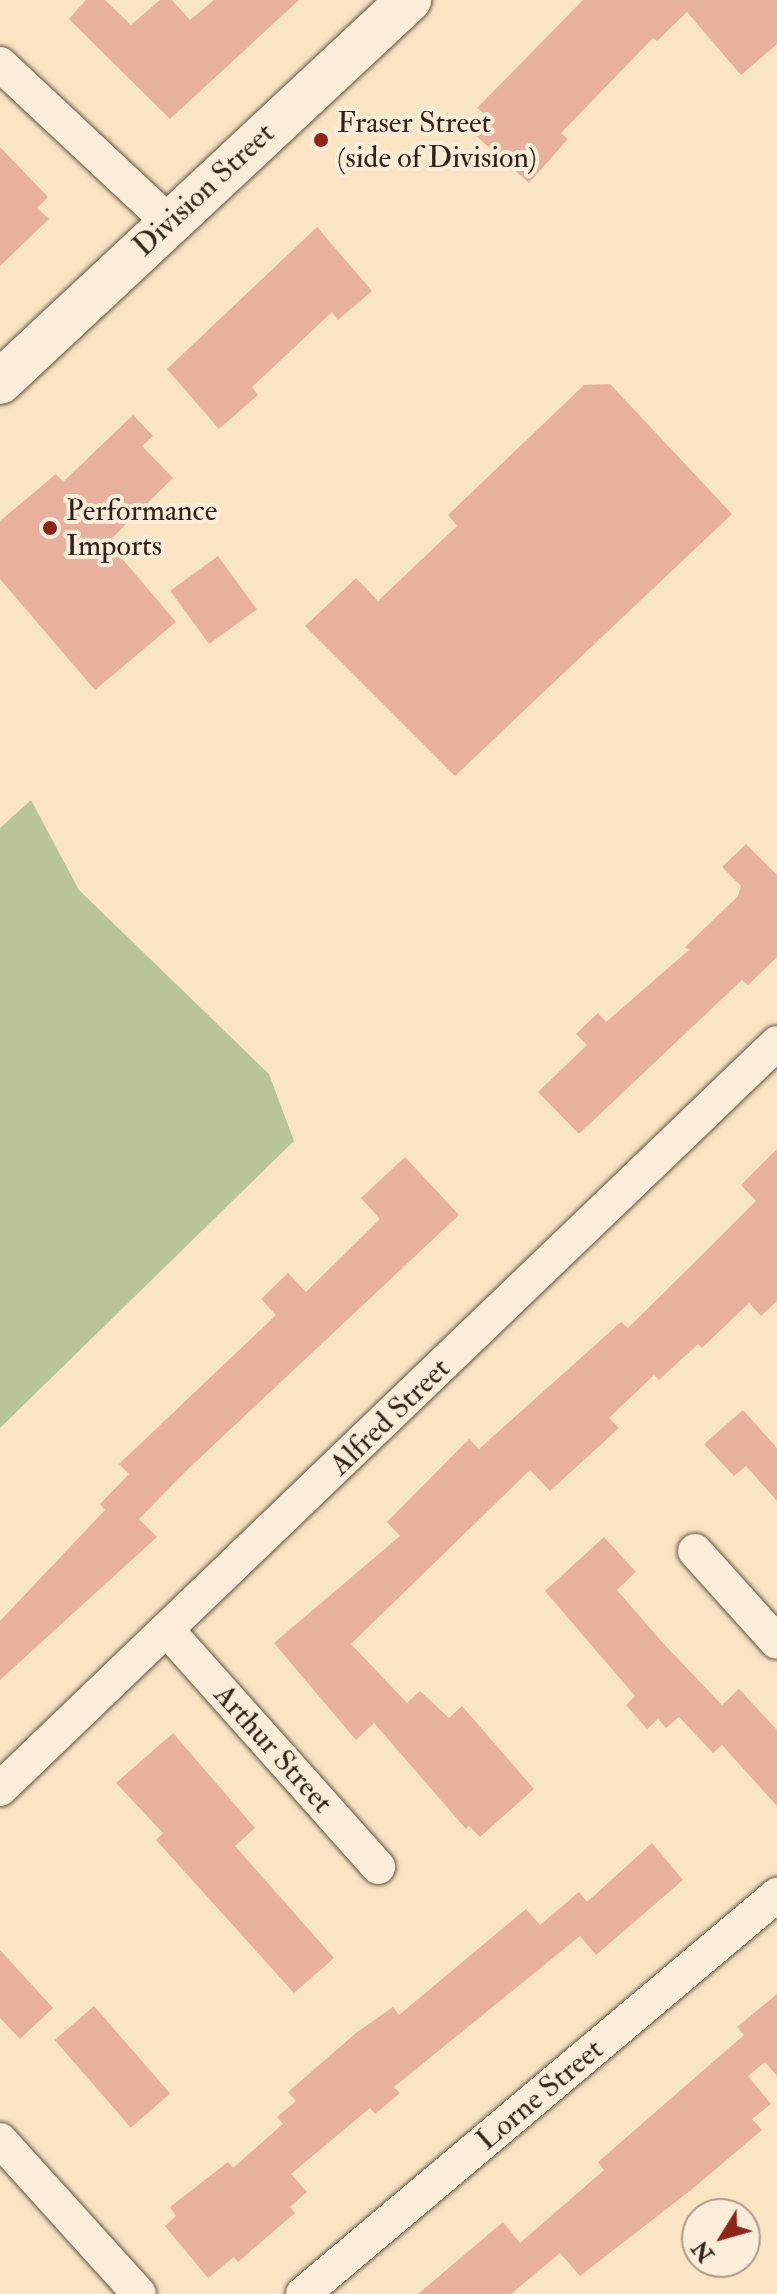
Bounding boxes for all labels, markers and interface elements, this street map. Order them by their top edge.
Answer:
place label: Fraser Street (side of Division) [337,105,537,176]
street label: Division Street [126,116,282,264]
marker: Fraser Street (side of Division) [312,131,330,149]
place label: Performance Imports [66,493,217,564]
marker: Performance Imports [41,519,59,537]
street label: Alfred Street [322,1351,458,1483]
street label: Arthur Street [206,1677,340,1821]
street label: Lorne Street [469,2032,611,2158]
north arrow [681,2198,761,2278]
text: N [686,2235,721,2268]

